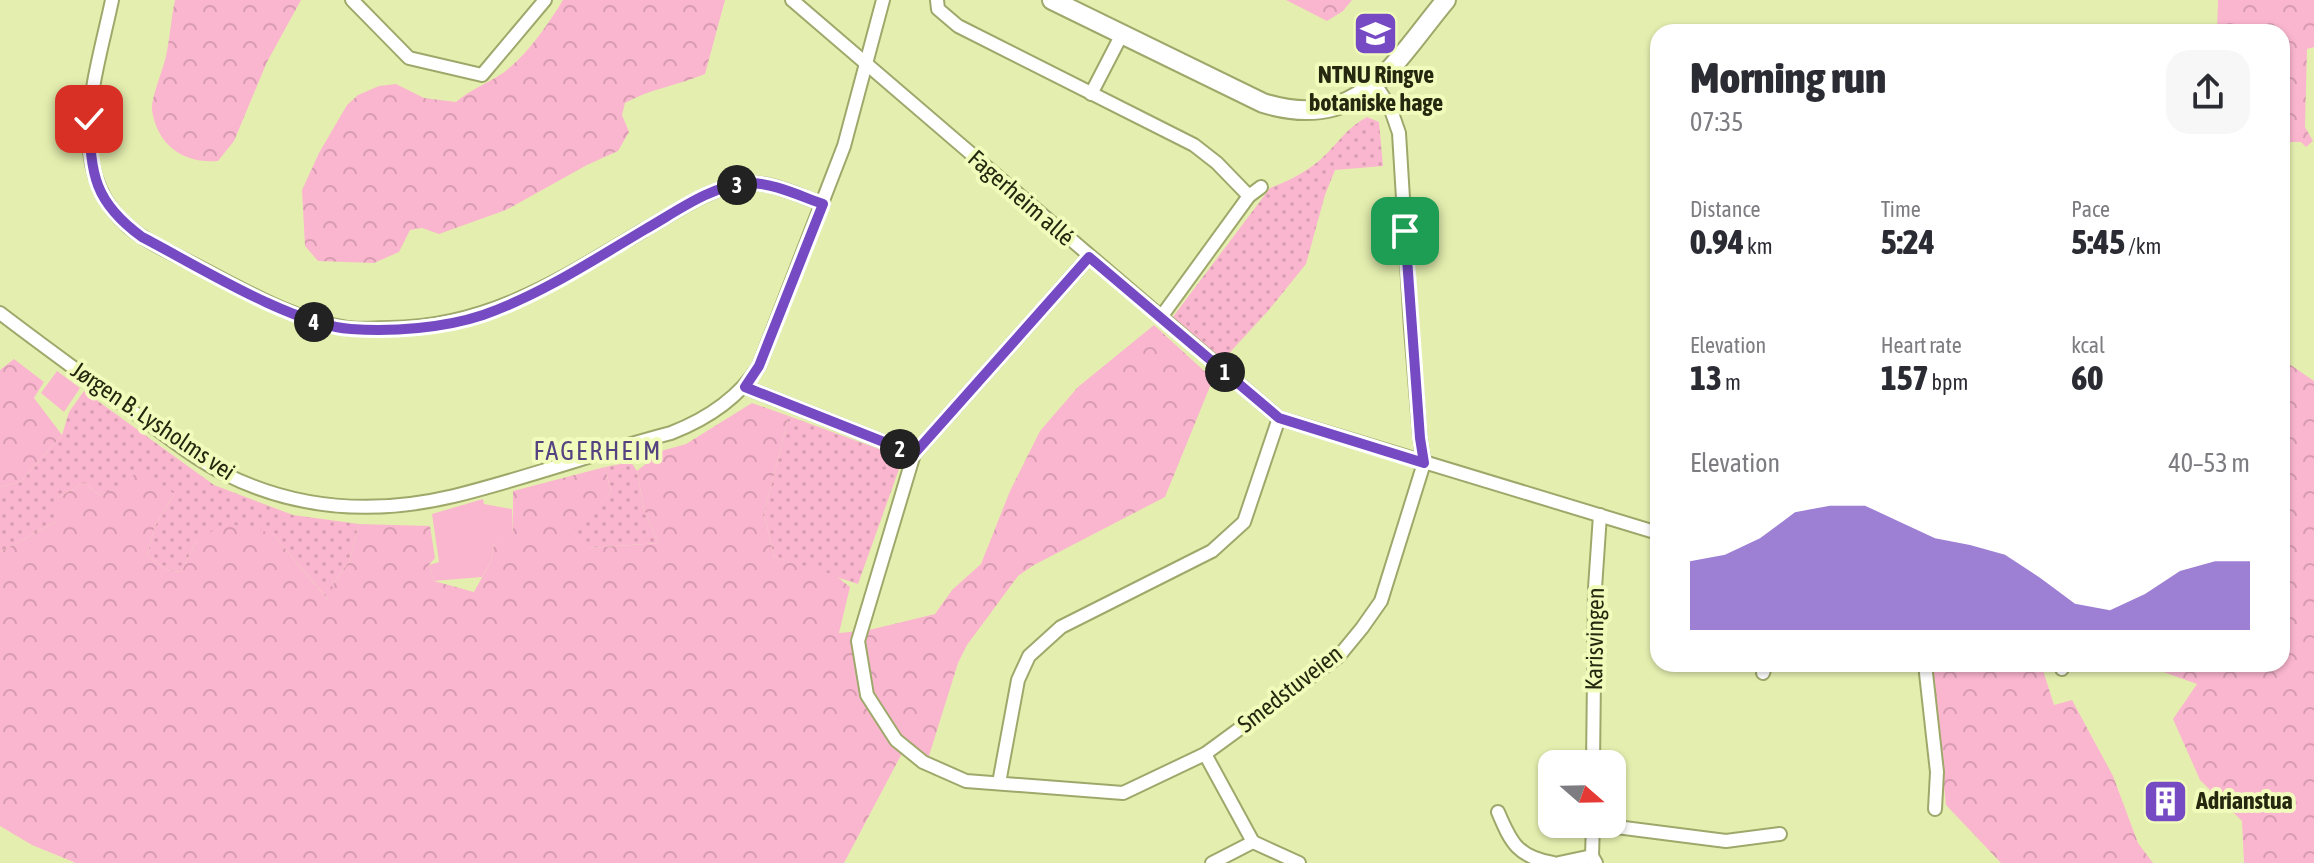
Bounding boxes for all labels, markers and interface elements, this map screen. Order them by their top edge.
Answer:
school or university icon: NTNU Ringve botaniske hage [1352,9,1400,57]
button: share [2166,50,2250,134]
text: Morning run [1690,52,1886,102]
place label: NTNU Ringve botaniske hage [1309,61,1443,116]
pin [55,85,123,153]
icon: check [67,97,111,141]
text: 07:35 [1690,107,1744,137]
street label: Fagerheim allé [963,144,1080,251]
pin: 3 [717,165,757,205]
text: 3 [732,172,742,198]
text: Distance [1690,196,1761,222]
text: Time [1881,196,1921,222]
text: Pace [2071,196,2110,222]
pin [1371,197,1439,265]
icon: arrive [1383,209,1427,253]
text: 0.94 [1690,222,1744,261]
text: 5:24 [1881,222,1935,261]
text: 5:45 [2071,222,2125,261]
text: km [1744,233,1773,259]
text: /km [2125,233,2161,259]
pin: 4 [294,302,334,342]
text: 4 [309,309,319,335]
text: Elevation [1690,332,1766,358]
text: Heart rate [1881,332,1962,358]
text: kcal [2071,332,2105,358]
pin: 1 [1205,352,1245,392]
street label: Jørgen B. Lysholms vei [66,356,240,485]
text: 13 [1690,358,1722,397]
text: 157 [1881,358,1929,397]
text: 60 [2071,358,2103,397]
text: 1 [1220,359,1230,385]
text: m [1722,369,1741,395]
text: bpm [1929,369,1968,395]
pin: 2 [880,429,920,469]
district label: FAGERHEIM [534,436,662,466]
text: 2 [895,436,905,462]
text: Elevation [1690,448,1780,478]
text: 40–53 m [2168,448,2250,478]
street label: Karisvingen [1580,587,1609,691]
street label: Smedstuveien [1232,639,1347,738]
north arrow [1538,750,1626,838]
map controls [1538,750,1626,838]
building icon: Adrianstua [2141,777,2189,825]
place label: Adrianstua [2195,787,2293,814]

